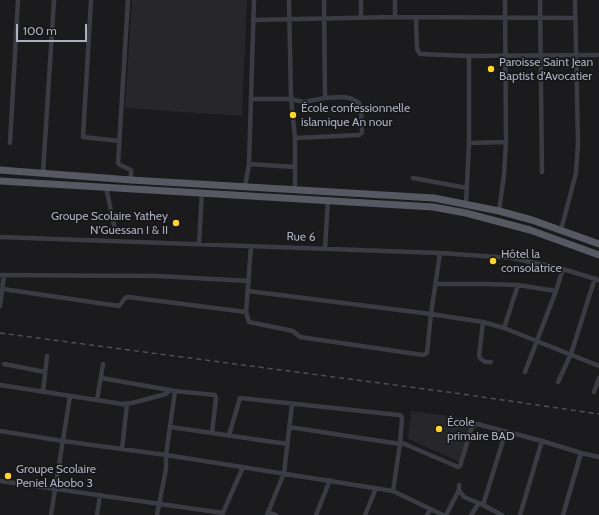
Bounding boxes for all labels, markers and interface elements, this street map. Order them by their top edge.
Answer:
scale bar [18,16,89,42]
text: 100 m [23,23,57,38]
place label: Paroisse Saint Jean Baptist d’Avocatier [499,55,593,83]
marker: Paroisse Saint Jean Baptist d’Avocatier [486,64,496,74]
place label: École confessionnelle islamique An nour [301,101,410,129]
marker: École confessionnelle islamique An nour [288,110,298,120]
place label: Groupe Scolaire Yathey N'Guessan I & II [51,209,168,237]
marker: Groupe Scolaire Yathey N'Guessan I & II [171,218,181,228]
street label: Rue 6 [286,230,316,244]
place label: Hôtel la consolatrice [501,247,562,275]
marker: Hôtel la consolatrice [488,256,498,266]
place label: École primaire BAD [447,415,515,443]
marker: École primaire BAD [434,424,444,434]
place label: Groupe Scolaire Peniel Abobo 3 [16,462,96,490]
marker: Groupe Scolaire Peniel Abobo 3 [3,471,13,481]

